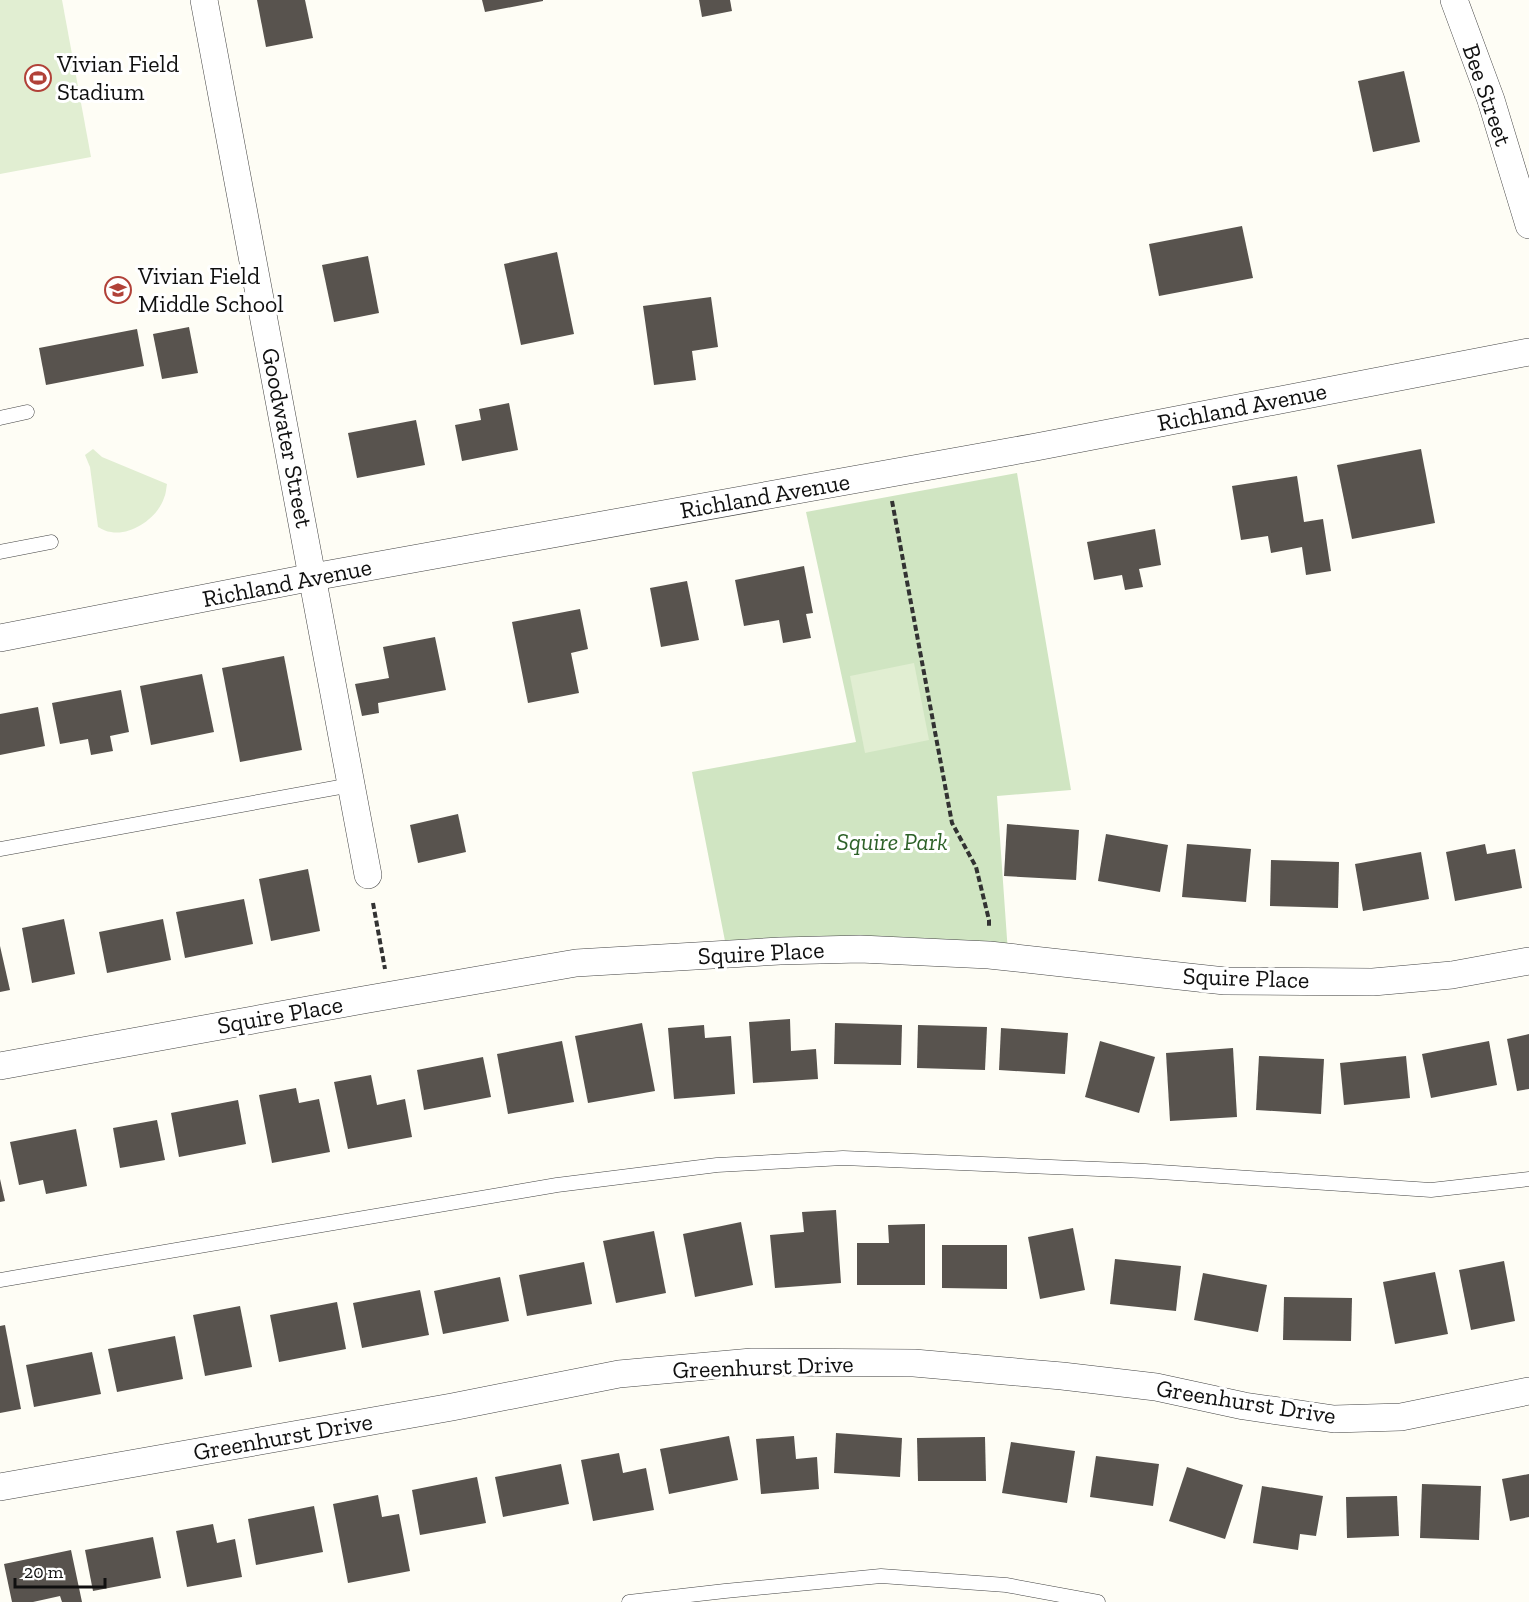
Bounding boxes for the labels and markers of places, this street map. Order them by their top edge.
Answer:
place label: Vivian Field Stadium [56,49,179,106]
sports icon: Vivian Field Stadium [23,63,53,93]
place label: Vivian Field Middle School [137,261,284,318]
school or university icon: Vivian Field Middle School [103,275,133,305]

